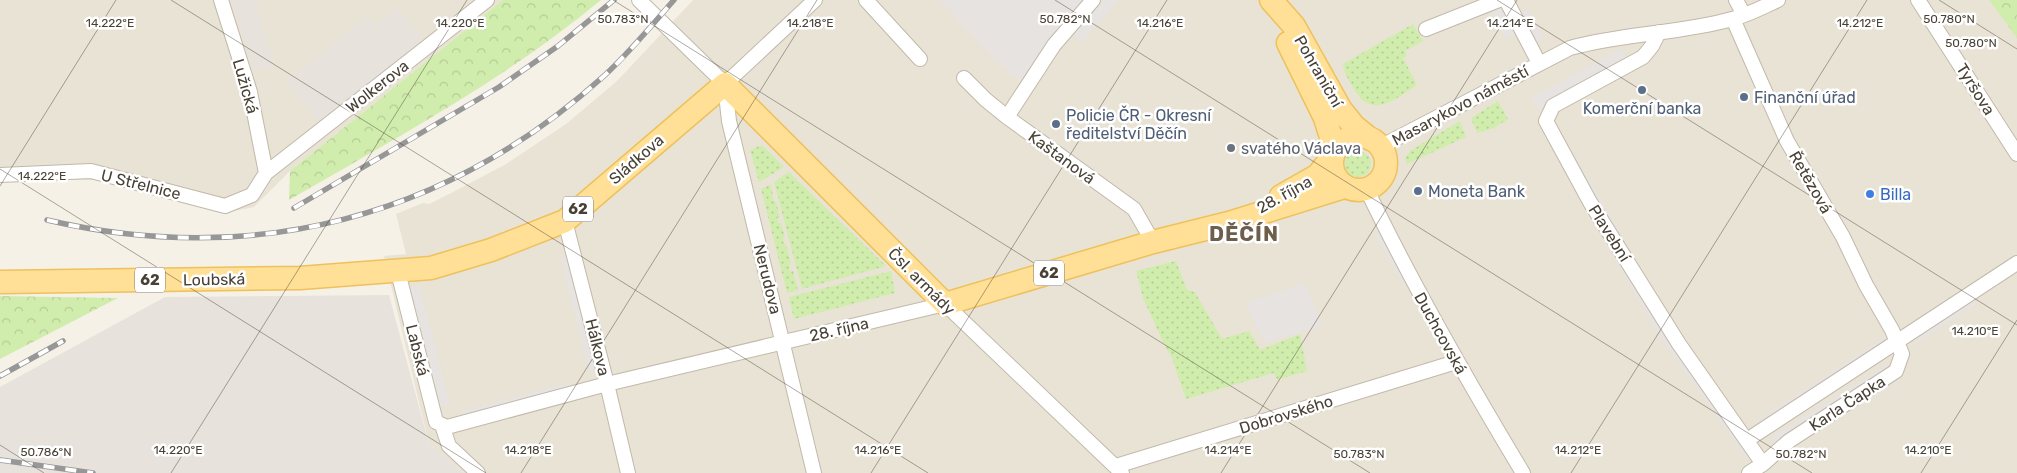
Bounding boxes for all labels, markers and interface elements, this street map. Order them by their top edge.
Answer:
text: 50.783°N [597,12,649,26]
text: 50.782°N [1039,12,1091,26]
text: 50.780°N [1923,12,1975,26]
text: 14.222°E [86,16,134,30]
text: 14.220°E [435,16,485,30]
text: 14.218°E [786,16,834,30]
text: 14.216°E [1137,16,1183,30]
text: 14.214°E [1487,16,1534,30]
text: 14.212°E [1837,16,1883,30]
street label: Pohraniční [1290,32,1347,112]
text: 50.780°N [1945,36,1997,50]
street label: Wolkerova [342,56,413,117]
street label: Lužická [229,57,262,116]
street label: Tyršova [1952,60,1999,119]
street label: Masarykovo náměstí [1389,61,1533,149]
marker: Komerční banka [1636,84,1648,96]
place label: Finanční úřad [1754,88,1856,107]
marker: Finanční úřad [1738,91,1750,103]
place label: Komerční banka [1583,99,1701,118]
place label: Policie ČR - Okresní ředitelství Děčín [1066,105,1212,143]
marker: Policie ČR - Okresní ředitelství Děčín [1050,118,1062,130]
street label: Kaštanová [1025,127,1099,188]
street label: Sládkova [605,130,668,188]
place label: svatého Václava [1241,139,1361,158]
marker: svatého Václava [1225,142,1237,154]
street label: Řetězová [1785,148,1836,217]
street label: U Střelnice [99,165,183,204]
text: 14.222°E [18,169,66,183]
street label: 28. října [1253,172,1315,217]
place label: Moneta Bank [1428,182,1526,201]
marker: Moneta Bank [1412,185,1424,197]
place label: Billa [1880,185,1911,204]
marker: Billa [1864,188,1876,200]
road number: 62 [563,196,593,222]
street label: Plavební [1585,201,1635,266]
district label: DĚČÍN [1209,221,1279,246]
street label: Nerudova [750,242,785,316]
street label: Čsl. armády [884,243,960,319]
road number: 62 [1034,260,1064,286]
road number: 62 [135,268,165,292]
street label: Loubská [183,269,245,290]
street label: Duchcovská [1410,289,1471,377]
street label: 28. října [808,313,871,345]
street label: Hálkova [581,317,614,378]
street label: Labská [402,322,433,378]
text: 14.210°E [1951,324,1999,338]
street label: Karla Čapka [1805,371,1889,435]
street label: Dobrovského [1237,391,1335,438]
text: 14.220°E [153,443,203,457]
text: 14.218°E [504,443,552,457]
text: 14.216°E [855,443,901,457]
text: 14.214°E [1205,443,1252,457]
text: 14.212°E [1555,443,1601,457]
text: 14.210°E [1904,443,1952,457]
text: 50.786°N [20,445,72,459]
text: 50.783°N [1333,447,1385,461]
text: 50.782°N [1775,447,1827,461]

